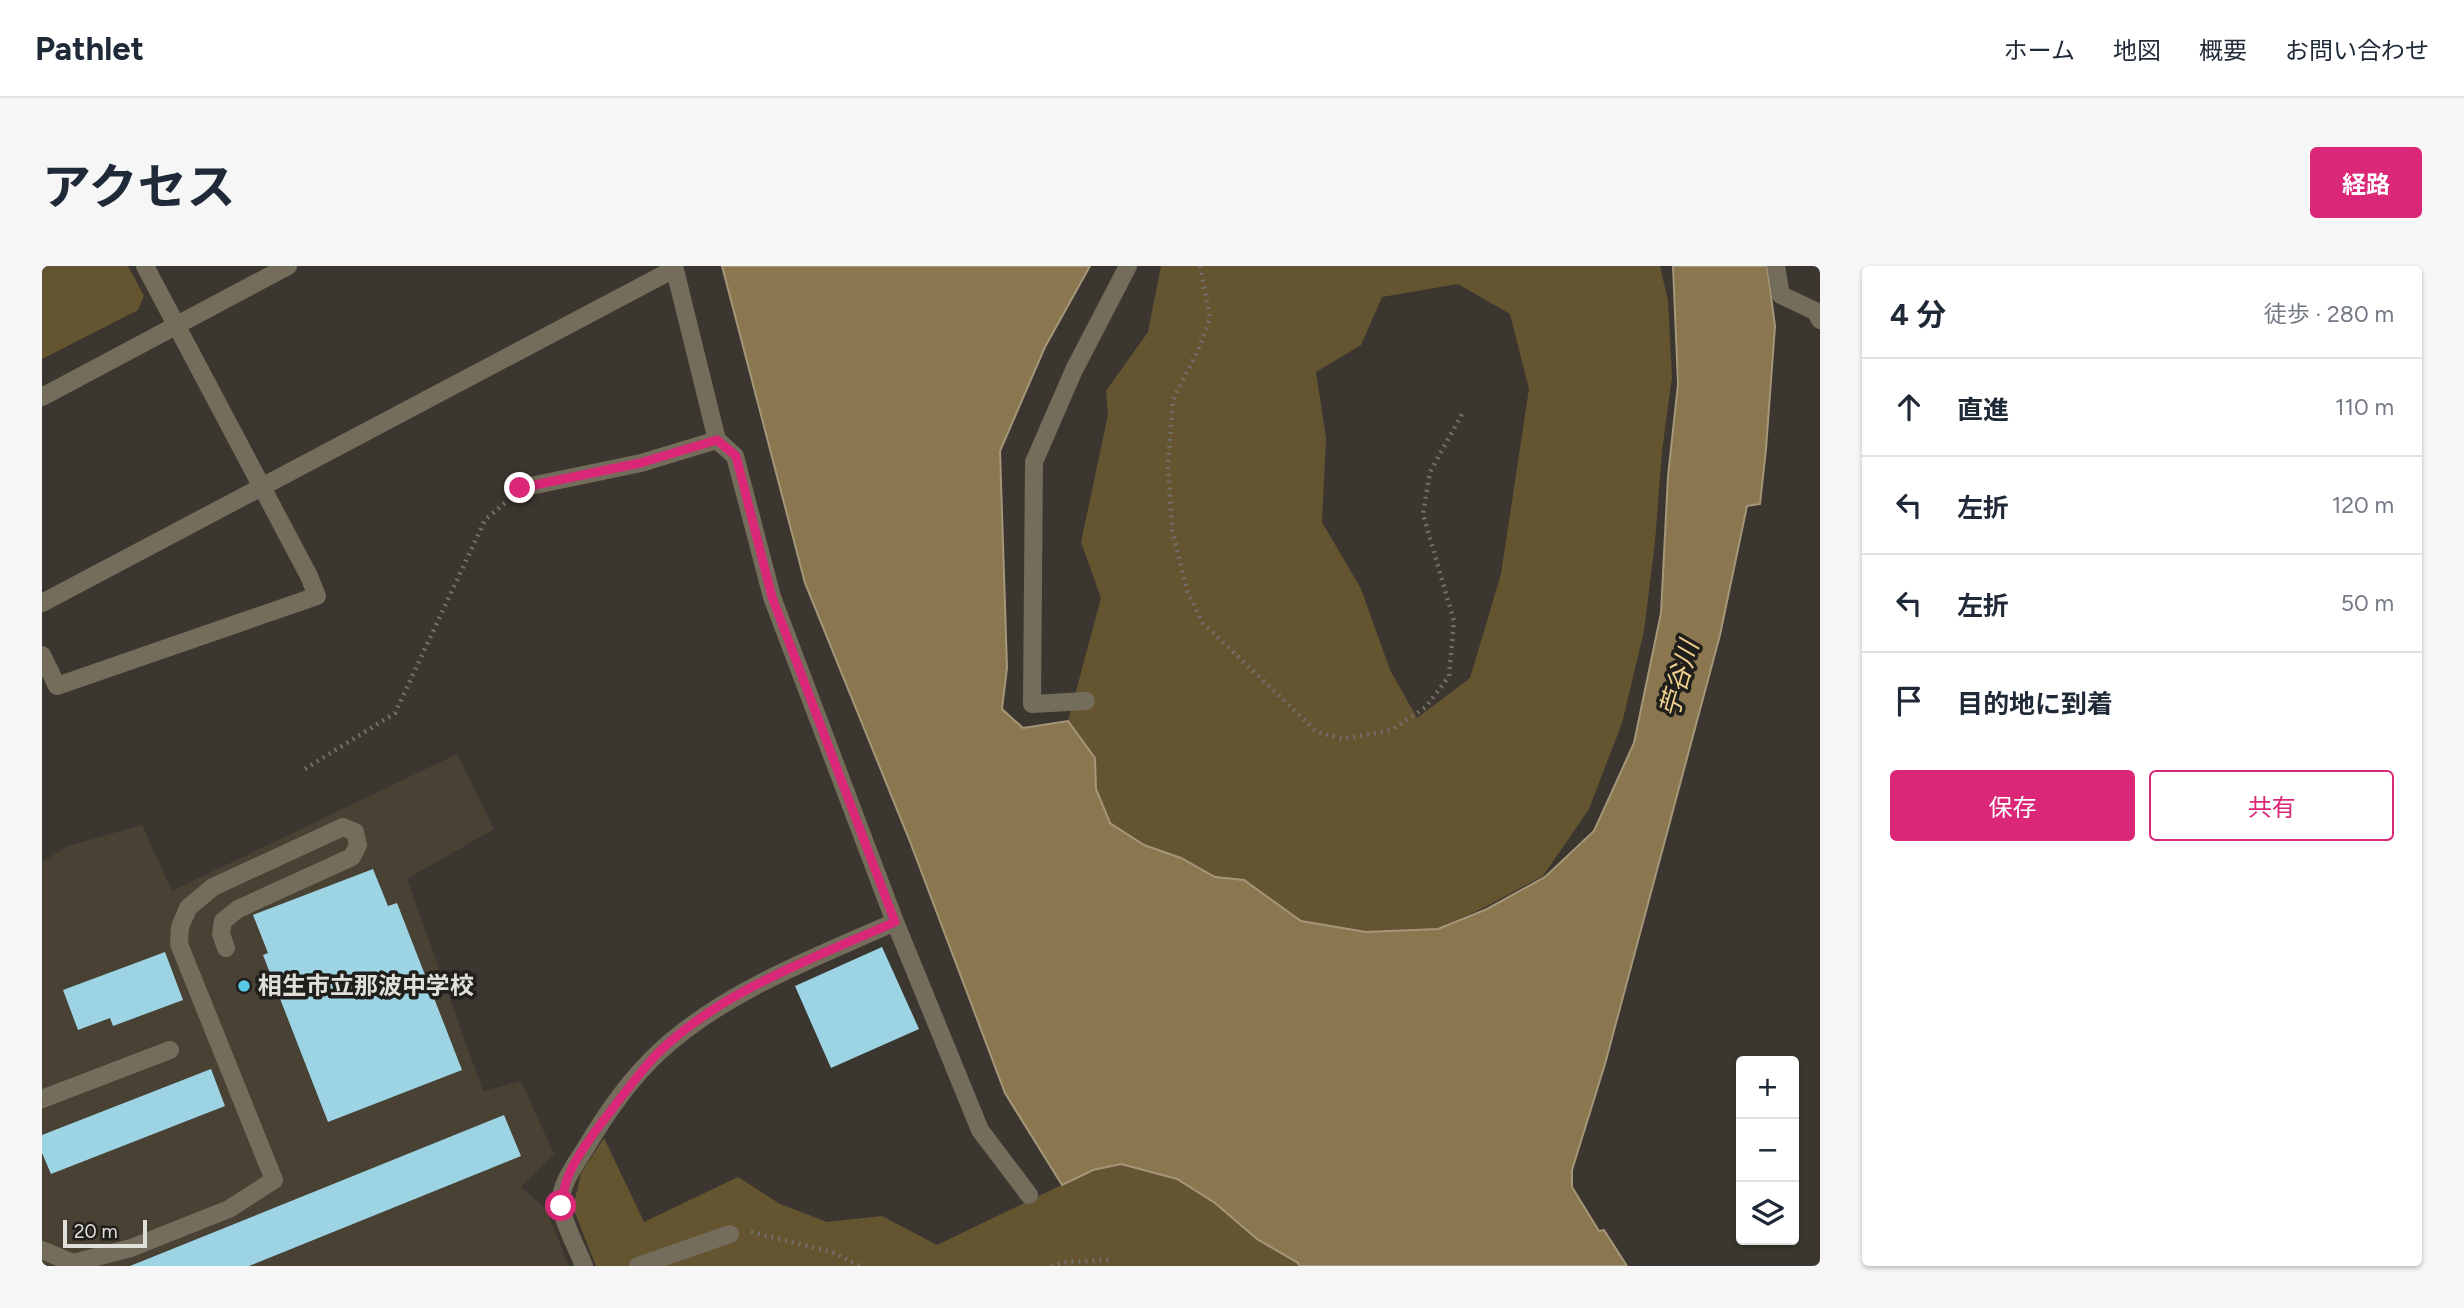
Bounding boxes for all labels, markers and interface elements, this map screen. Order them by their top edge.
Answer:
text: Pathlet [35,29,144,68]
text: ホーム [2004,36,2075,65]
text: 地図 [2113,36,2161,65]
text: 概要 [2199,36,2247,65]
text: お問い合わせ [2285,36,2429,65]
button: 経路 [2310,147,2422,218]
text: アクセス [42,157,236,216]
text: 4 分 [1890,296,1946,333]
text: 徒歩 · 280 m [2264,300,2394,328]
icon: ahead [1890,388,1928,426]
text: 110 m [2335,393,2394,421]
text: 直進 [1957,394,2009,426]
route end [504,472,535,503]
icon: left [1890,486,1928,524]
text: 120 m [2332,491,2394,519]
text: 左折 [1957,492,2009,524]
icon: left [1890,584,1928,622]
text: 50 m [2341,589,2394,617]
text: 左折 [1957,590,2009,622]
water label: 苧谷川 [1653,634,1706,721]
icon: arrive [1890,682,1928,720]
text: 目的地に到着 [1957,688,2113,720]
button: 保存 [1890,770,2135,841]
button: 共有 [2149,770,2394,841]
place label: 相生市立那波中学校 [258,971,474,1000]
marker: 相生市立那波中学校 [236,978,252,994]
map controls [1736,1056,1799,1245]
button: + [1736,1056,1799,1119]
button: − [1736,1119,1799,1182]
button: layers [1736,1182,1799,1245]
route start [545,1190,576,1221]
scale bar [63,1217,147,1249]
text: 20 m [74,1220,118,1243]

